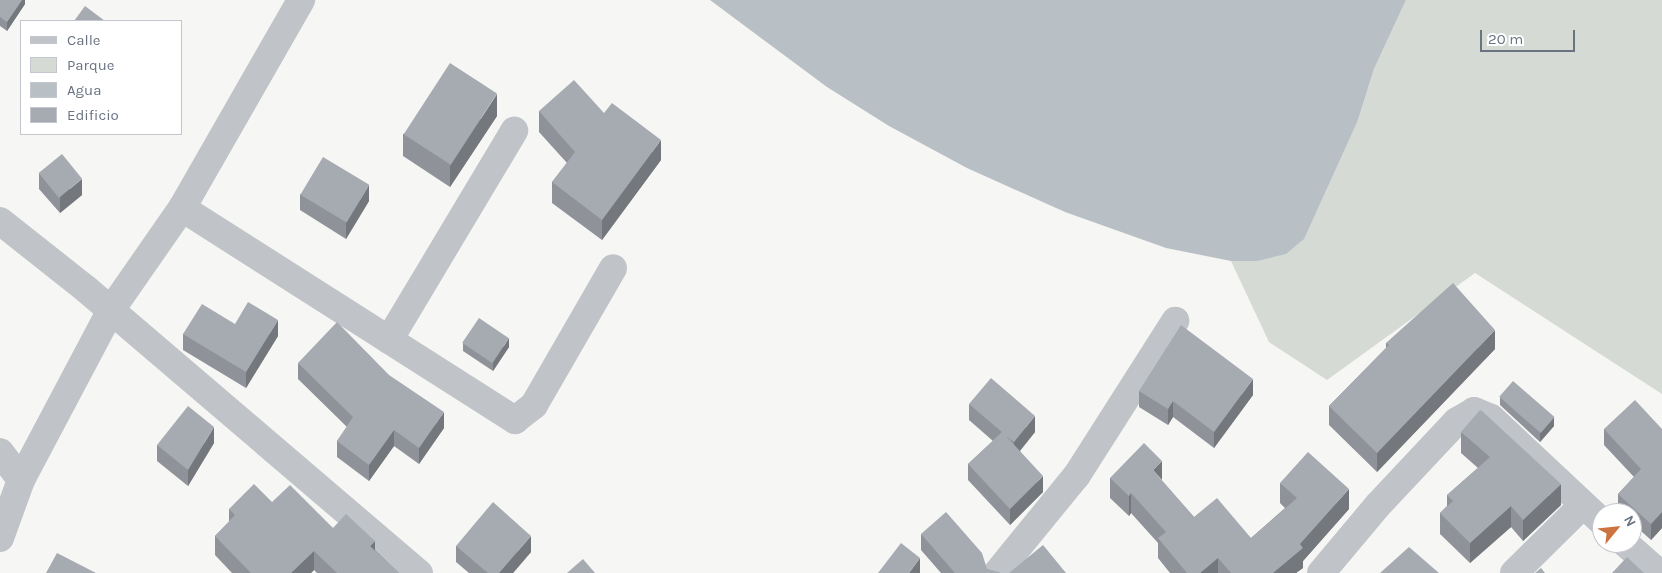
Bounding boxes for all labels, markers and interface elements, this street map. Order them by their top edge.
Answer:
legend [20,20,182,135]
scale bar [1482,20,1577,52]
text: 20 m [1488,30,1523,48]
text: Calle [67,31,101,49]
text: Parque [67,56,115,74]
text: Agua [67,81,101,99]
text: Edificio [67,106,119,124]
north arrow [1592,503,1642,553]
text: N [1620,513,1640,530]

